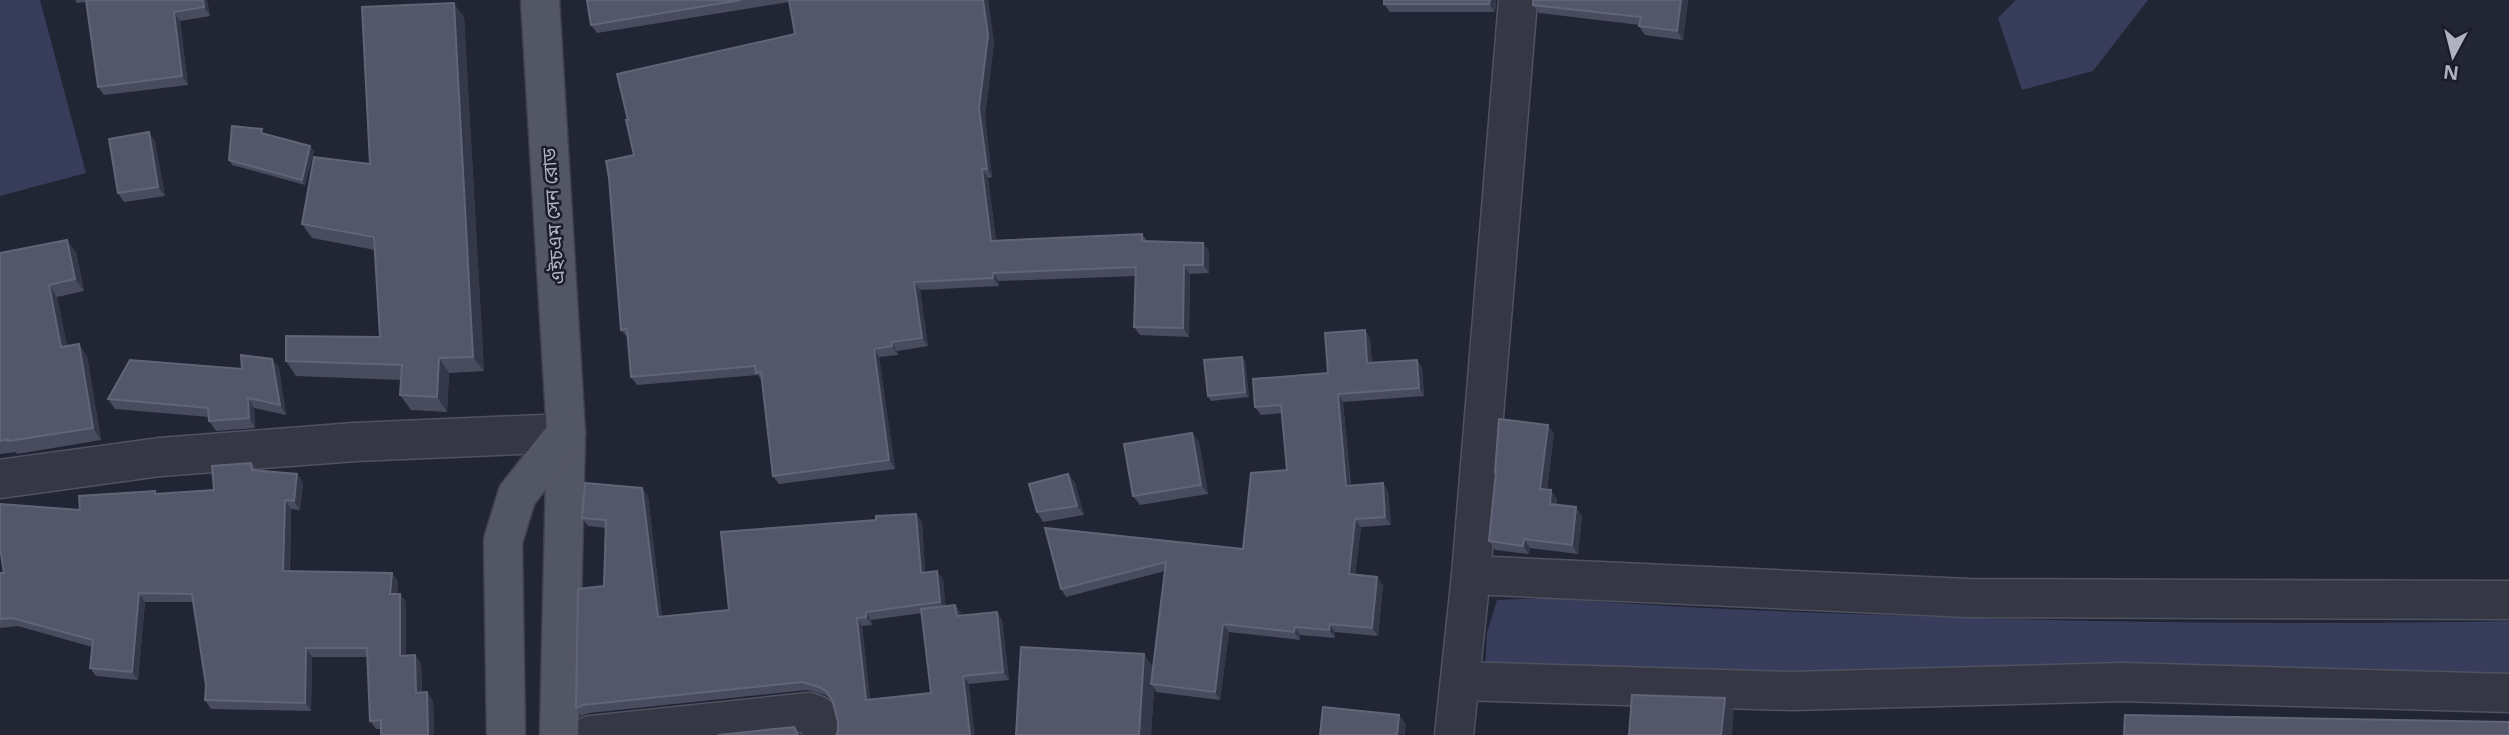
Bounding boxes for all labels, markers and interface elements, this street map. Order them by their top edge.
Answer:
north arrow [2418,21,2488,91]
text: N [2442,59,2460,87]
street label: এইচএম সেন রোড [535,147,571,285]

